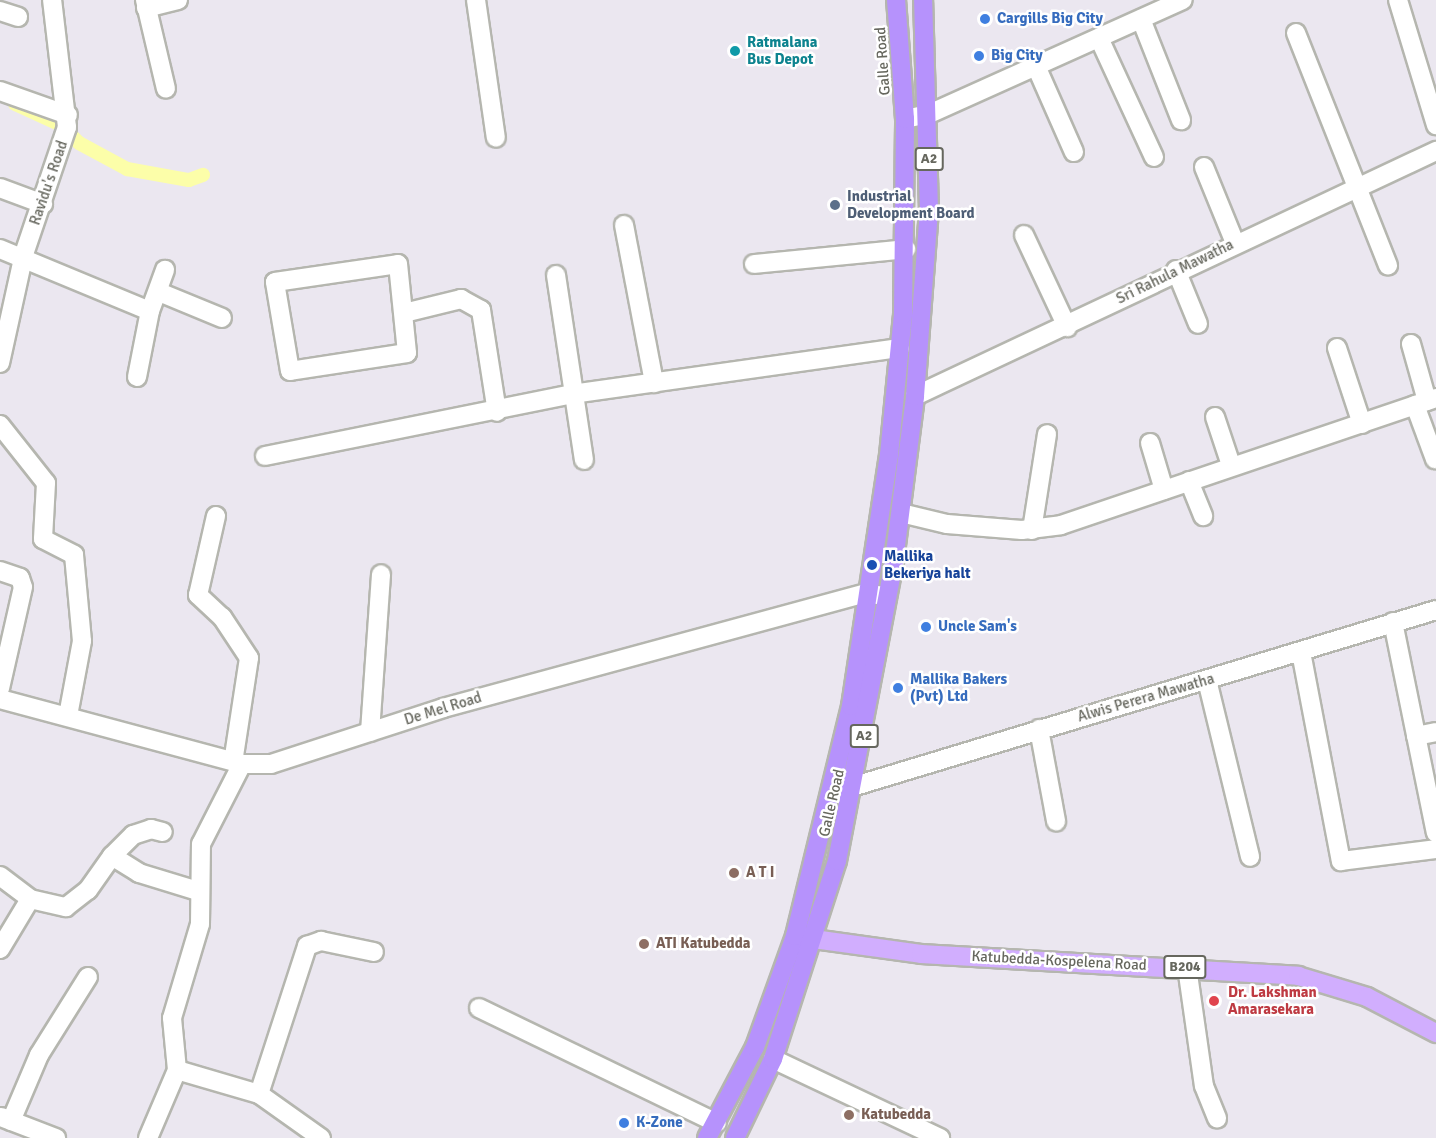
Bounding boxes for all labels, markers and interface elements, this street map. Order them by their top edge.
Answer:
place label: Cargills Big City [997,10,1103,28]
marker: Cargills Big City [978,12,992,26]
street label: Galle Road [872,26,894,96]
place label: Ratmalana Bus Depot [747,33,817,68]
marker: Ratmalana Bus Depot [728,44,742,58]
place label: Big City [991,47,1043,65]
marker: Big City [972,49,986,63]
street label: Ravidu's Road [26,138,72,228]
road number: A2 [914,148,944,170]
place label: Industrial Development Board [847,187,975,222]
marker: Industrial Development Board [828,198,842,212]
street label: Sri Rahula Mawatha [1113,236,1237,308]
place label: Mallika Bekeriya halt [884,547,971,582]
marker: Mallika Bekeriya halt [865,558,879,572]
place label: Uncle Sam's [938,618,1017,636]
marker: Uncle Sam's [919,620,933,634]
place label: Mallika Bakers (Pvt) Ltd [910,670,1007,705]
street label: Alwis Perera Mawatha [1075,670,1217,726]
marker: Mallika Bakers (Pvt) Ltd [891,681,905,695]
street label: De Mel Road [402,689,484,729]
road number: A2 [849,725,879,747]
street label: Galle Road [816,768,848,838]
place label: A T I [746,864,775,882]
marker: A T I [727,866,741,880]
place label: ATI Katubedda [656,935,750,953]
marker: ATI Katubedda [637,937,651,951]
street label: Katubedda-Kospelena Road [971,947,1147,975]
road number: B204 [1162,956,1208,978]
place label: Dr. Lakshman Amarasekara [1228,983,1317,1018]
marker: Dr. Lakshman Amarasekara [1205,992,1223,1010]
place label: Katubedda [861,1106,931,1124]
marker: Katubedda [842,1108,856,1122]
place label: K-Zone [636,1114,683,1132]
marker: K-Zone [617,1116,631,1130]

